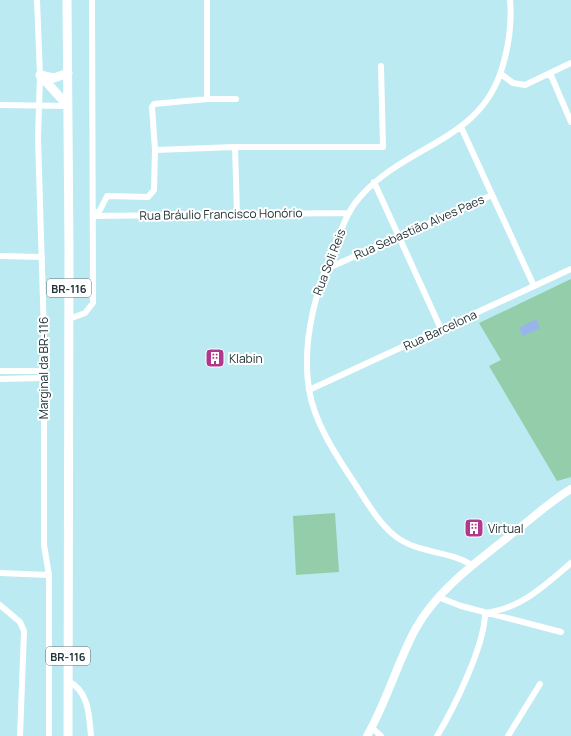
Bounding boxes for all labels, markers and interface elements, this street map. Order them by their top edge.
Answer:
street label: Rua Sebastião Alves Paes [351,191,487,263]
street label: Rua Bráulio Francisco Honório [139,204,303,224]
street label: Rua Soli Reis [309,226,349,298]
road number: BR-116 [47,279,91,297]
street label: Rua Barcelona [401,306,479,354]
street label: Marginal da BR-116 [35,317,52,419]
building icon: Klabin [204,347,226,369]
place label: Klabin [229,350,263,367]
building icon: Virtual [463,517,485,539]
place label: Virtual [488,520,524,537]
road number: BR-116 [46,647,90,665]

